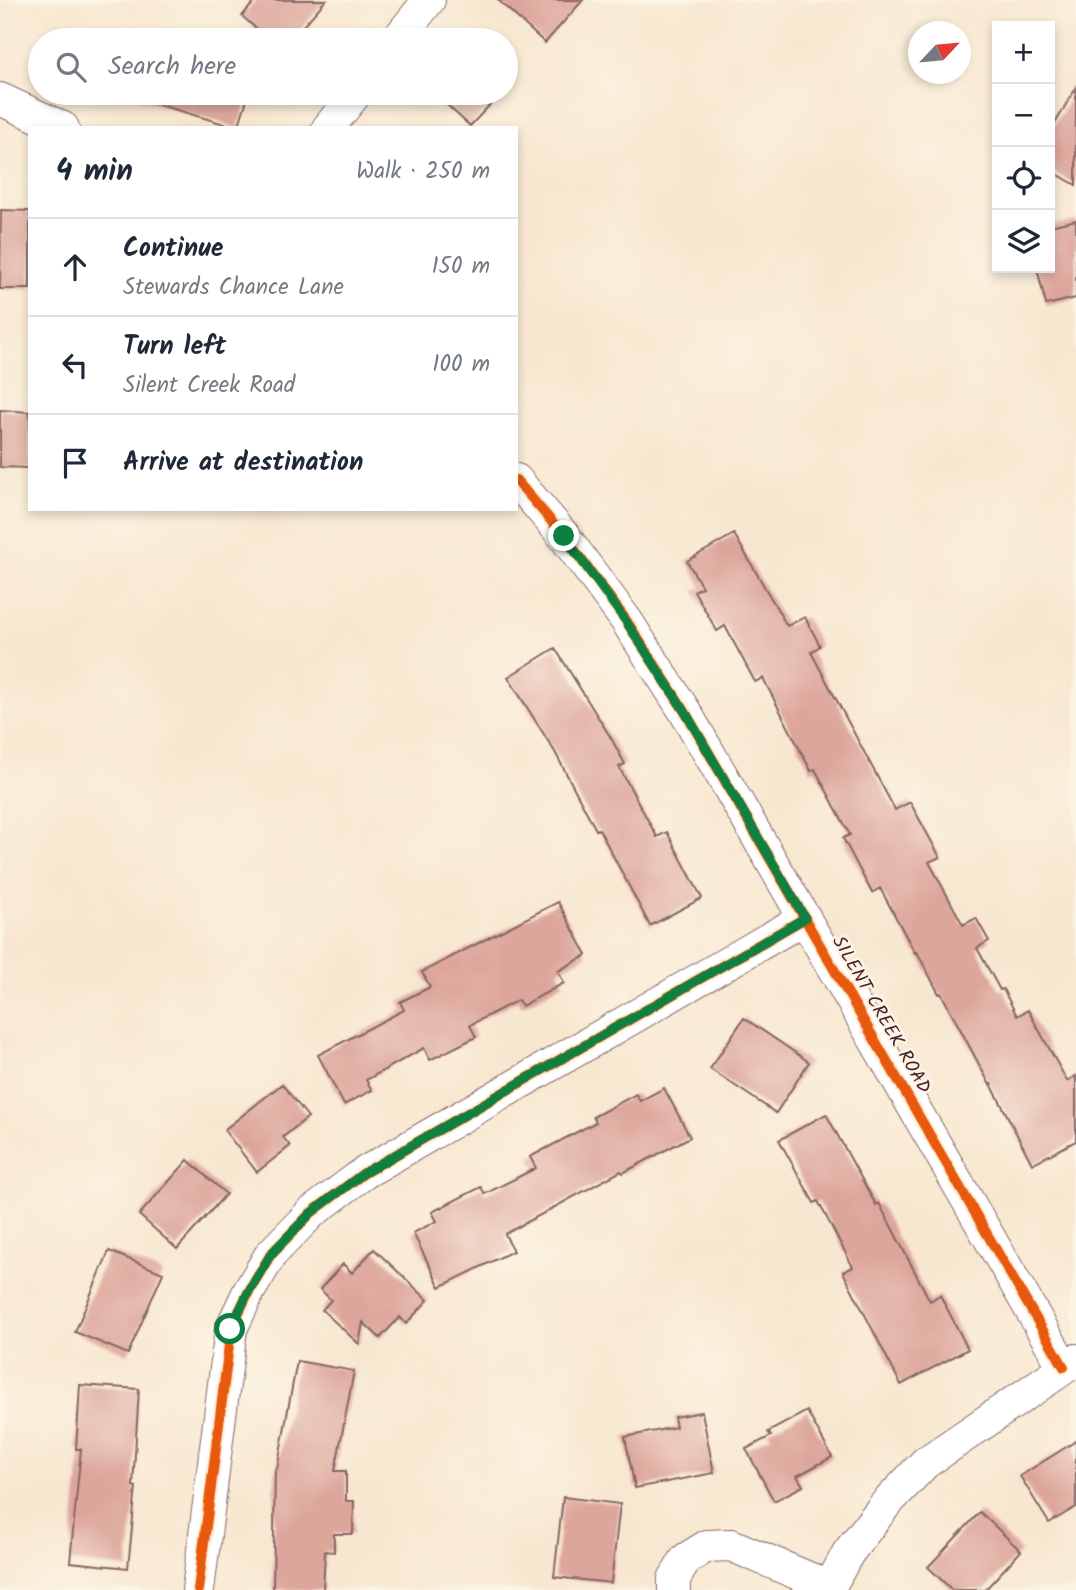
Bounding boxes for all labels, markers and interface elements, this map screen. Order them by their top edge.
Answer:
north arrow [908,21,971,84]
map controls [992,21,1055,273]
button: + [992,21,1055,84]
search box [28,28,518,105]
text: Search here [108,46,236,88]
icon: search [52,48,90,86]
button: − [992,84,1055,147]
button: locate [992,147,1055,210]
text: 4 min [56,148,133,196]
text: Walk · 250 m [356,154,490,190]
button: layers [992,210,1055,273]
text: Continue [123,228,224,270]
icon: ahead [56,248,94,286]
text: 150 m [431,249,490,285]
text: Stewards Chance Lane [123,270,344,306]
text: Turn left [123,326,226,368]
icon: left [56,346,94,384]
text: 100 m [432,347,490,383]
text: Silent Creek Road [123,368,295,404]
text: Arrive at destination [123,442,363,484]
icon: arrive [56,444,94,482]
route end [548,520,579,551]
street label: SILENT CREEK ROAD [823,930,939,1100]
route start [214,1313,245,1344]

